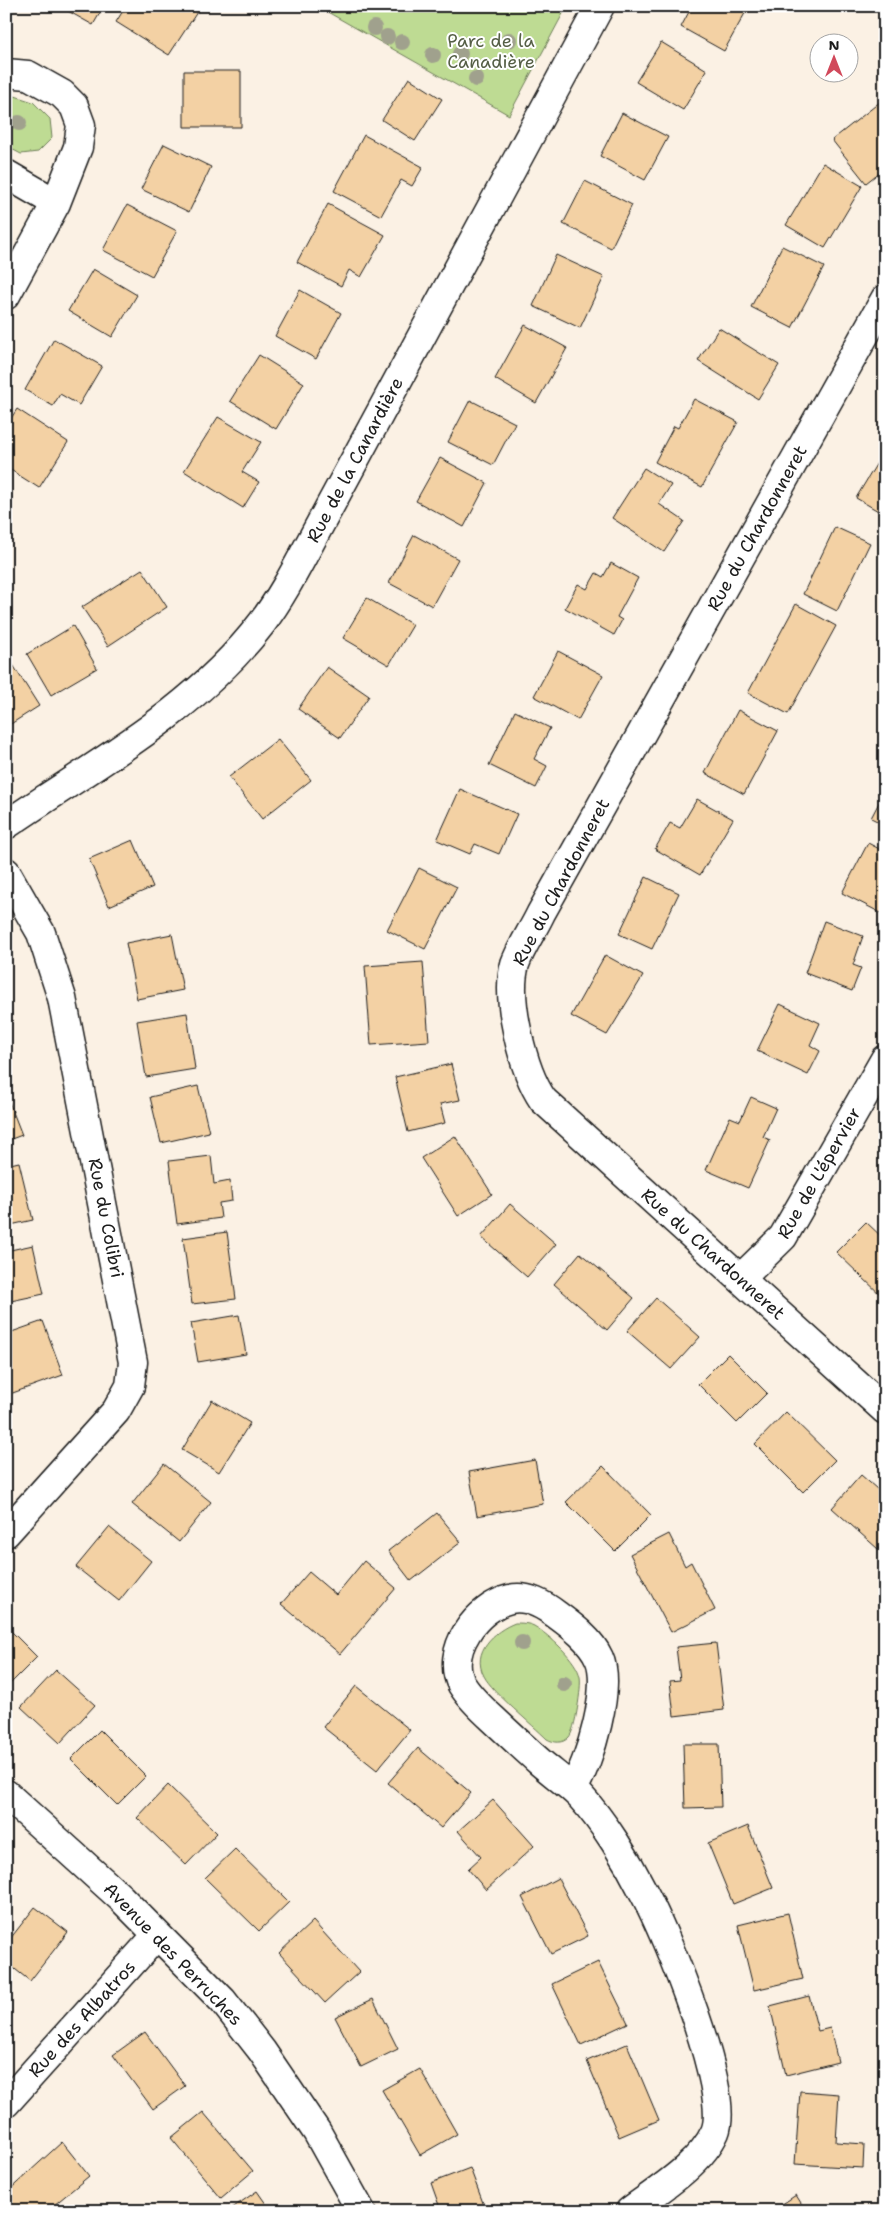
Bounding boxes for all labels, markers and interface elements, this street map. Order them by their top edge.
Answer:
park label: Parc de la Canadière [447,29,535,74]
north arrow [808,32,858,82]
text: N [828,36,840,54]
street label: Rue de la Canardière [301,373,409,547]
street label: Rue du Chardonneret [701,441,813,615]
street label: Rue du Chardonneret [507,794,615,970]
street label: Rue de L'épervier [772,1103,866,1243]
street label: Rue du Colibri [83,1156,129,1280]
street label: Rue du Chardonneret [636,1183,790,1325]
street label: Avenue des Perruches [98,1877,248,2031]
street label: Rue des Albatros [23,1955,141,2083]

